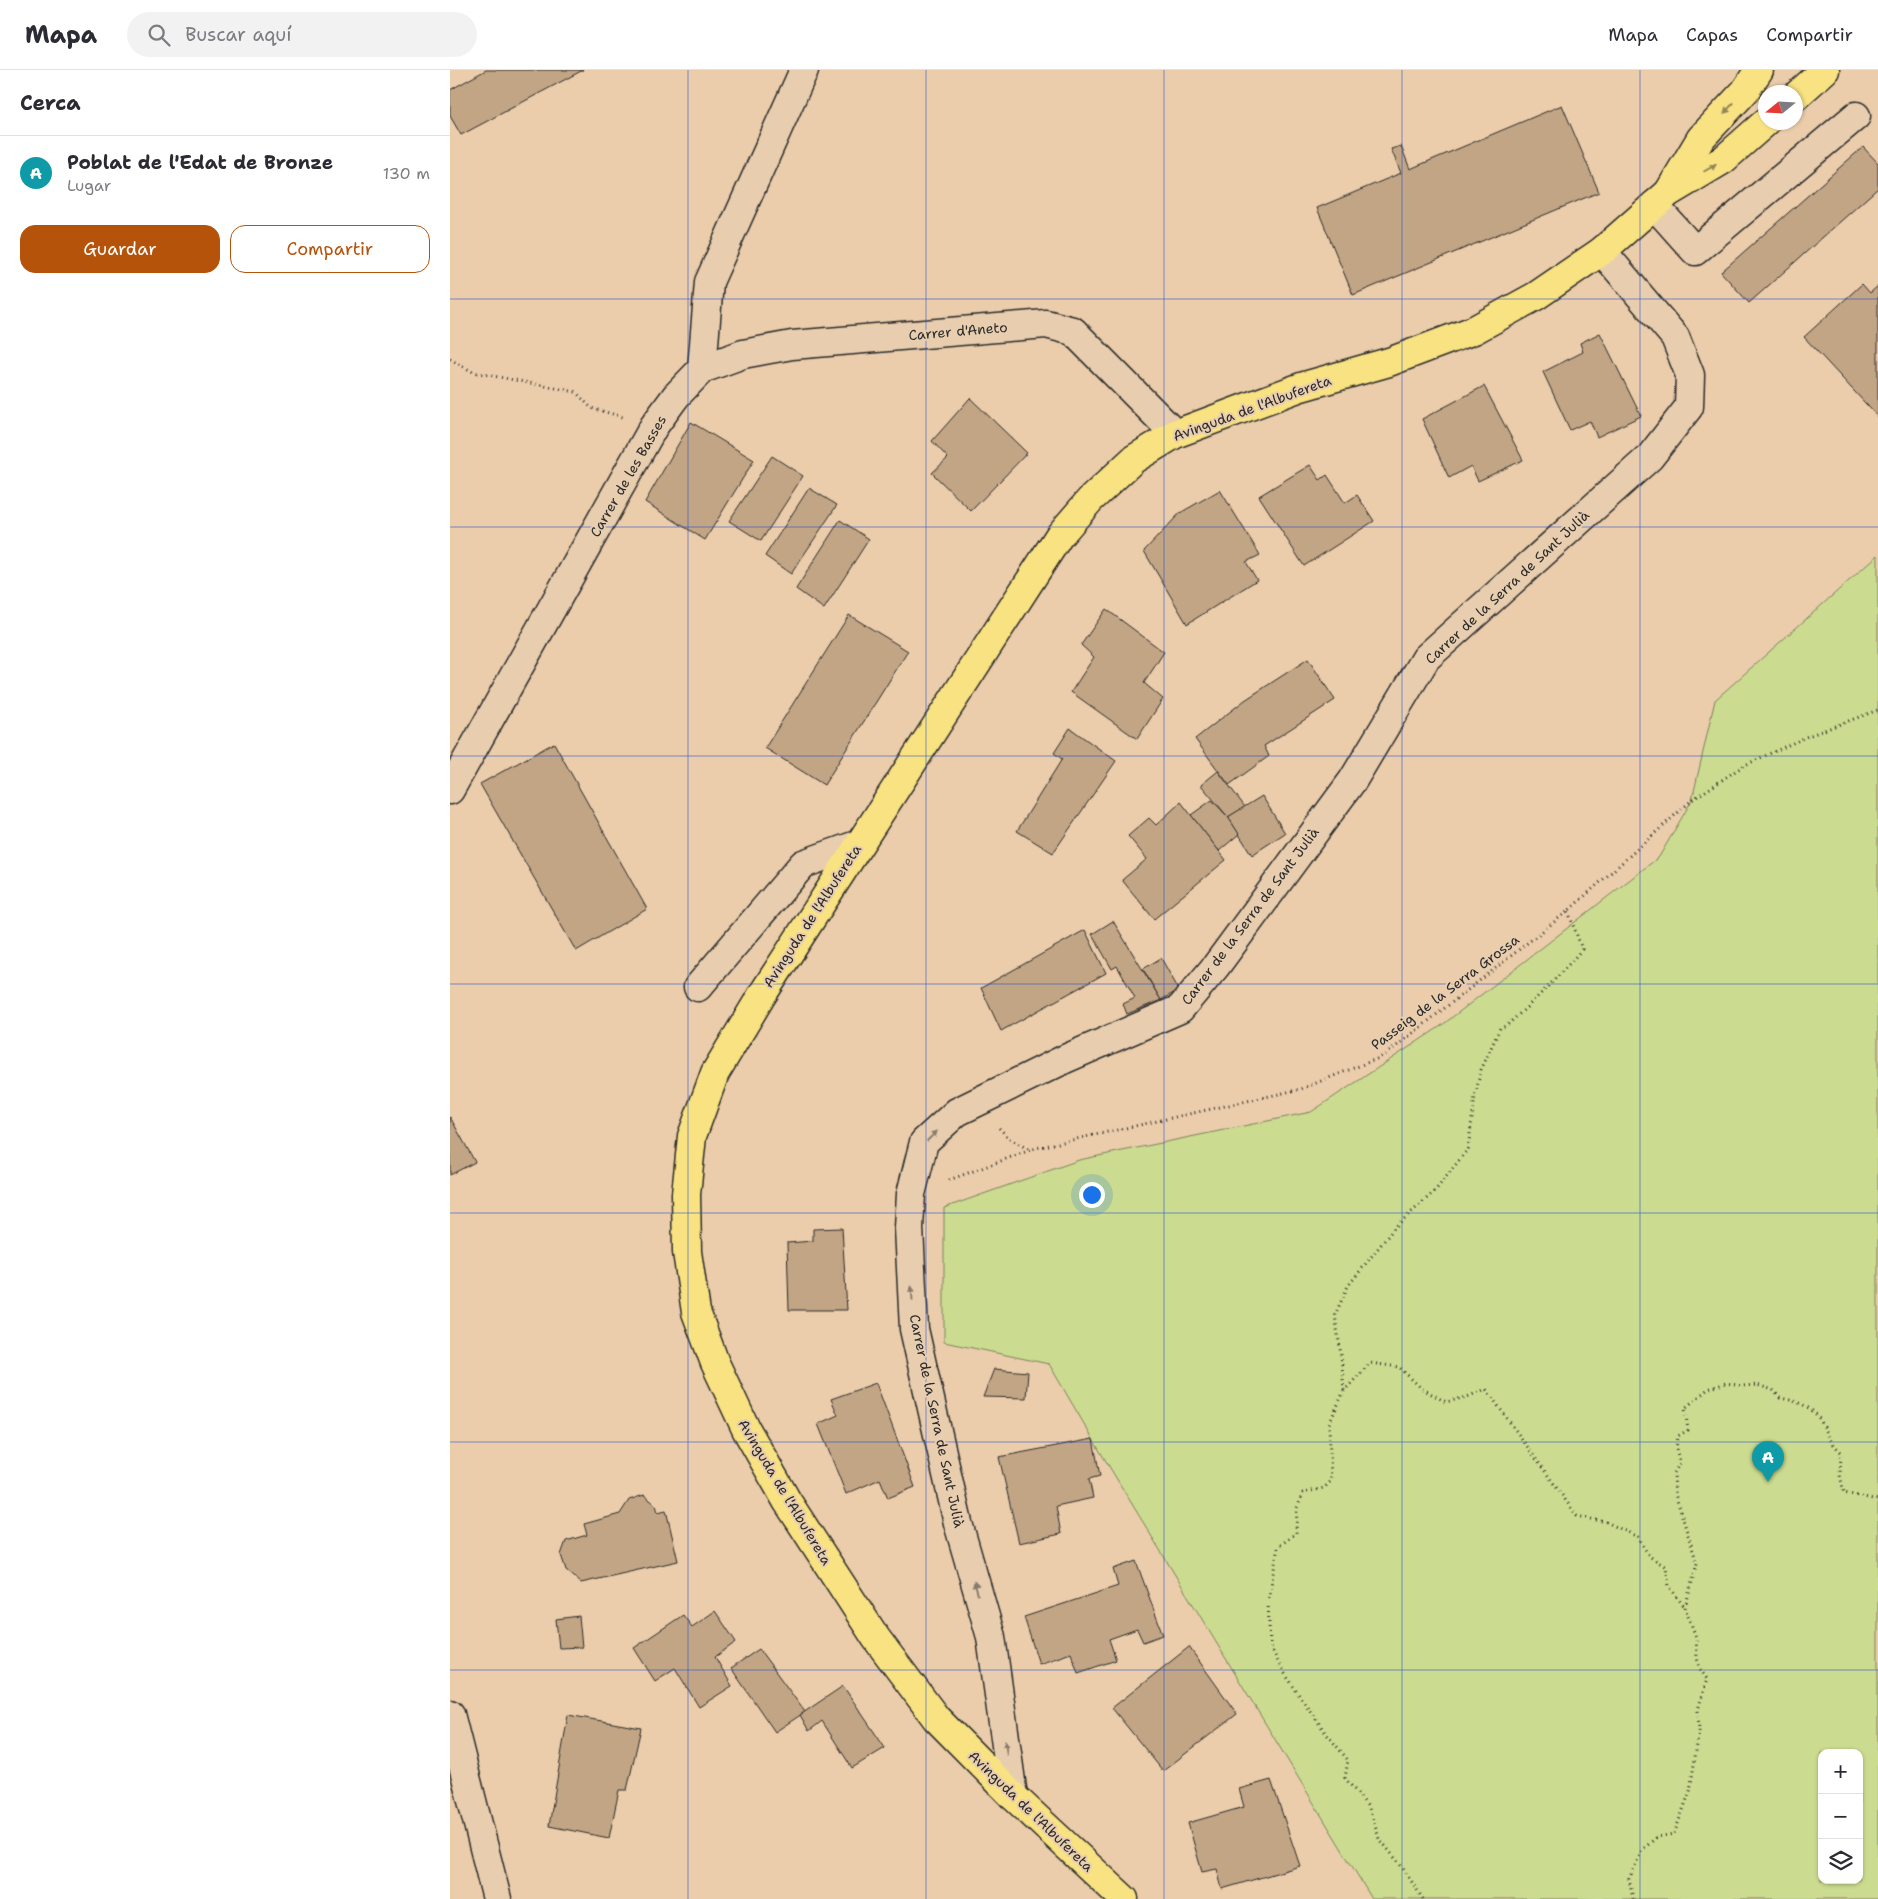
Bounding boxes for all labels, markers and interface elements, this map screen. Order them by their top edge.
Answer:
search box [127,12,477,57]
text: Mapa [25,19,97,51]
icon: search [145,21,173,49]
text: Buscar aquí [185,22,292,47]
text: Mapa [1608,23,1658,47]
text: Capas [1686,23,1738,47]
text: Compartir [1766,23,1853,47]
north arrow [1758,85,1803,130]
text: Cerca [20,89,81,117]
one-way arrow [1723,102,1735,114]
text: Poblat de l'Edat de Bronze [67,150,333,175]
text: A [30,163,42,184]
text: 130 m [383,163,430,184]
one-way arrow [1703,164,1716,173]
text: Lugar [67,175,111,196]
button: Guardar [20,225,220,273]
button: Compartir [230,225,430,273]
street label: Carrer d'Aneto [908,318,1008,344]
street label: Avinguda de l'Albufereta [1171,371,1334,445]
street label: Carrer de les Basses [586,412,670,540]
street label: Carrer de la Serra de Sant Julià [1421,506,1593,668]
street label: Carrer de la Serra de Sant Julià [1177,823,1323,1008]
street label: Avinguda de l'Albufereta [759,841,865,991]
street label: Passeig de la Serra Grossa [1367,930,1523,1054]
one-way arrow [925,1130,937,1142]
your location [1079,1182,1105,1208]
one-way arrow [907,1285,915,1301]
street label: Carrer de la Serra de Sant Julià [906,1313,969,1530]
street label: Avinguda de l'Albufereta [734,1416,836,1568]
pin: A [1752,1441,1784,1482]
one-way arrow [972,1581,980,1596]
one-way arrow [1002,1739,1010,1755]
street label: Avinguda de l'Albufereta [965,1747,1097,1876]
map controls [1818,1749,1863,1884]
button: + [1818,1749,1863,1794]
button: − [1818,1794,1863,1839]
button: layers [1818,1839,1863,1884]

